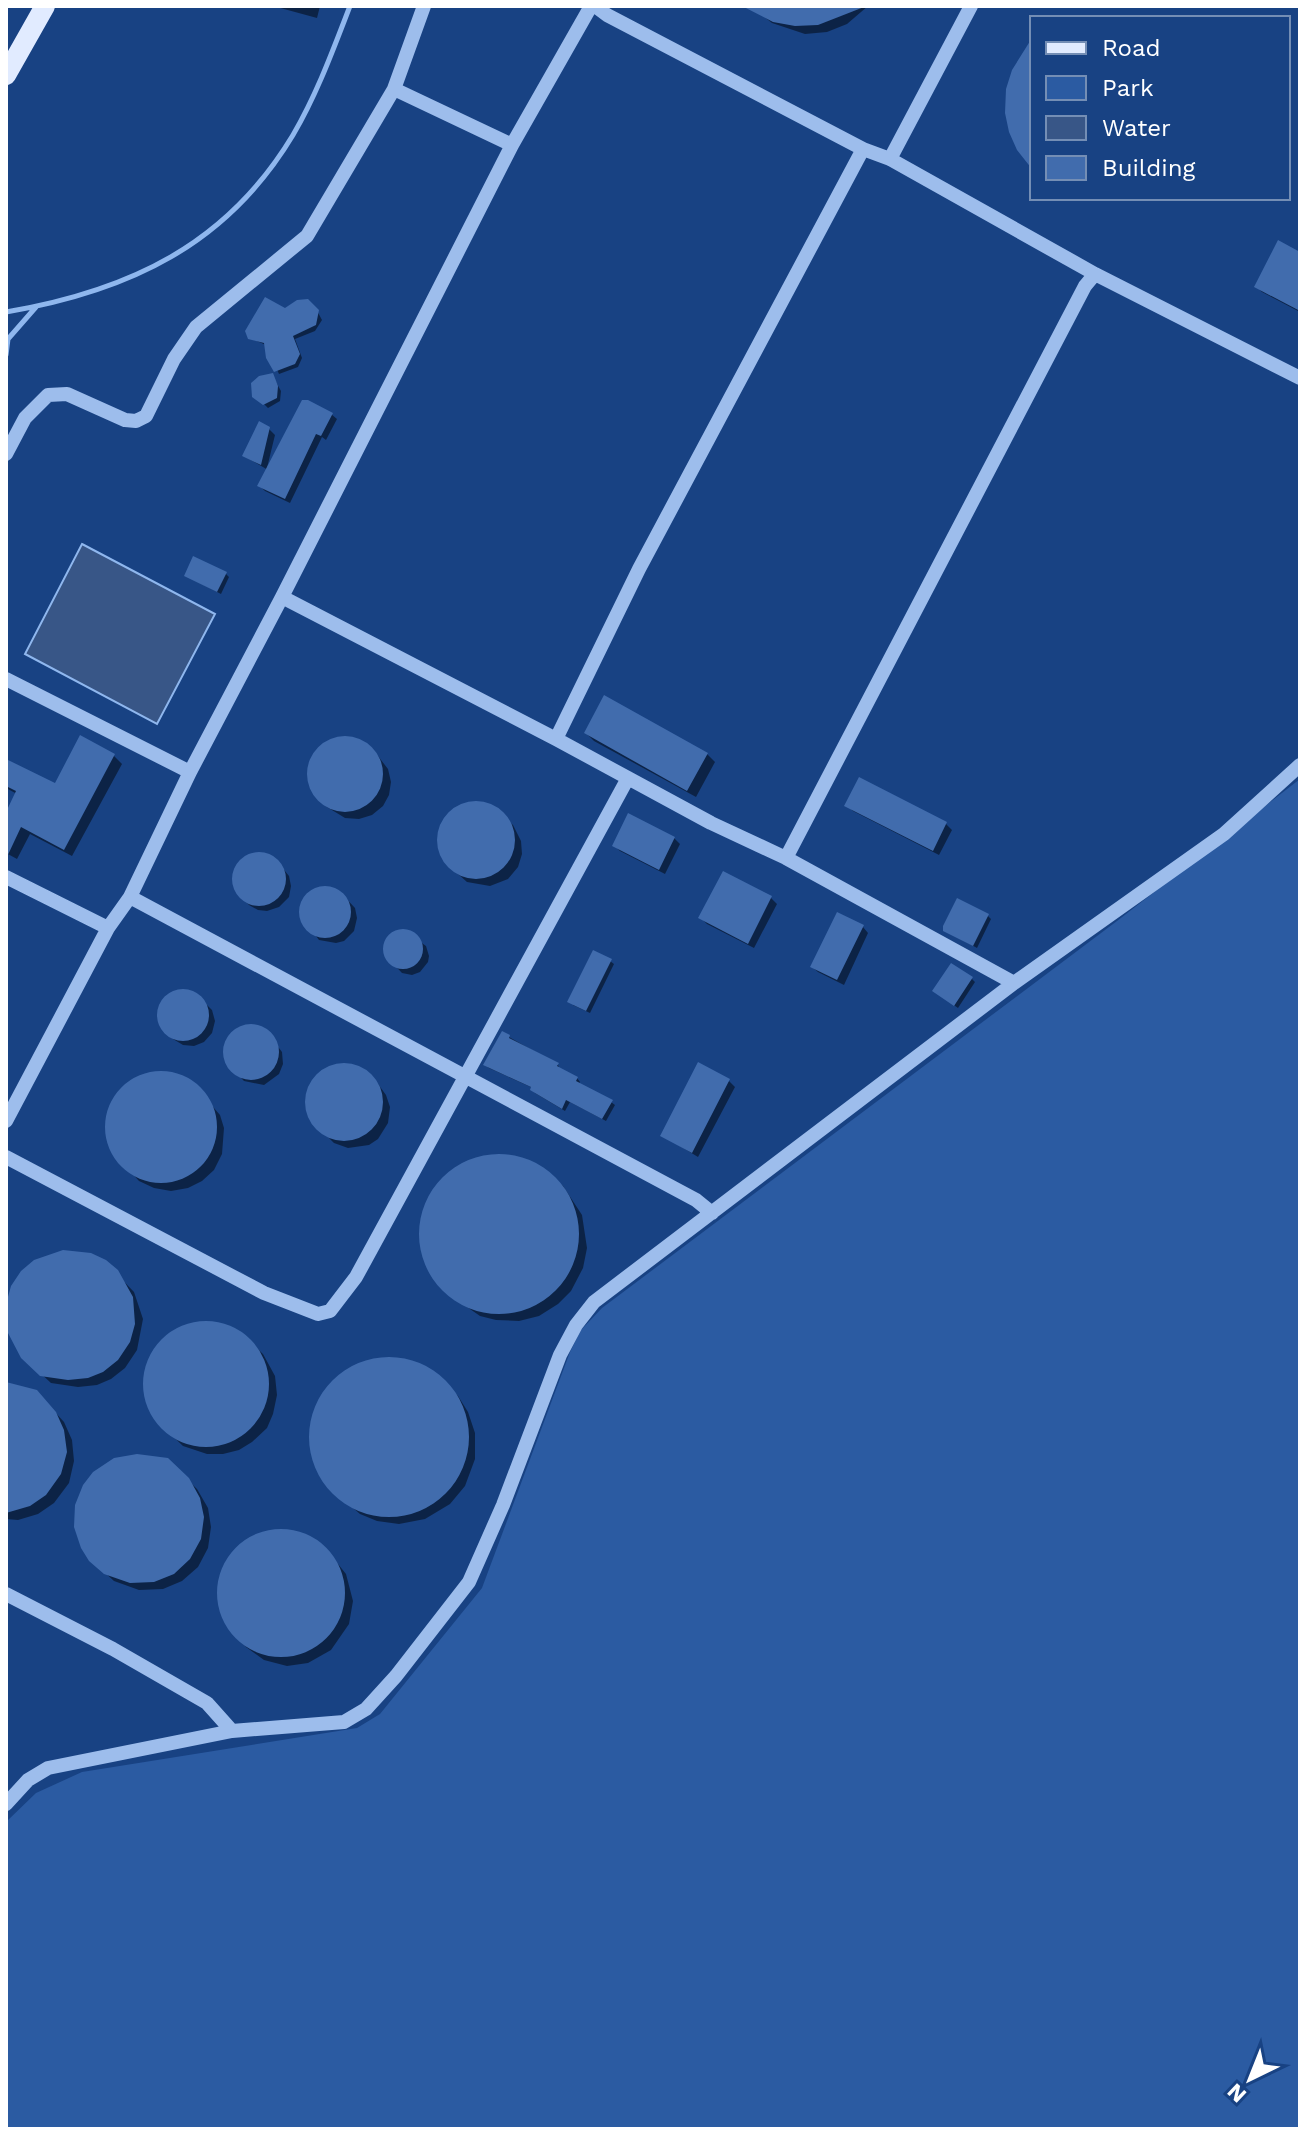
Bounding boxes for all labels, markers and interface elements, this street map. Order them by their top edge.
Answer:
legend [1030,16,1290,200]
text: Road [1102,34,1161,62]
text: Park [1102,74,1154,102]
text: Water [1102,114,1171,142]
text: Building [1102,154,1195,182]
north arrow [1210,2039,1290,2119]
text: N [1222,2079,1251,2108]

